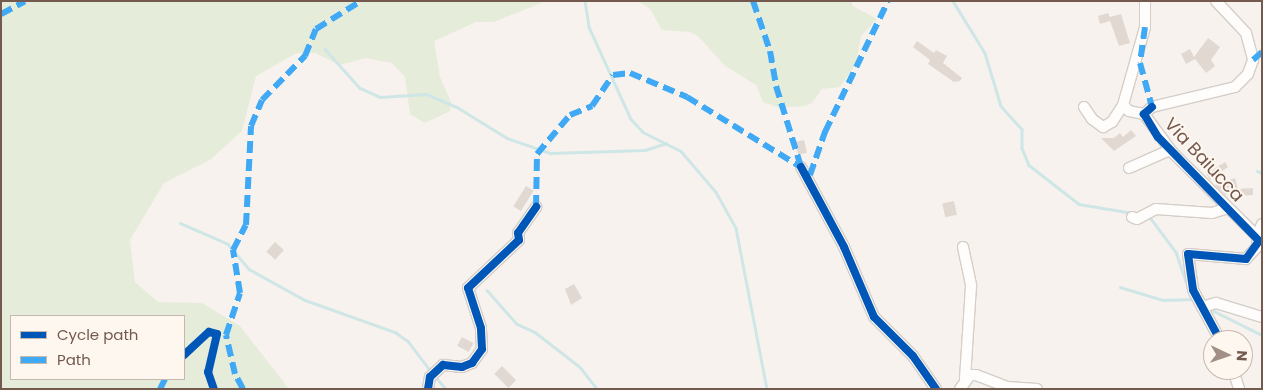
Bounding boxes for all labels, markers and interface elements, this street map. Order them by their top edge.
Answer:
street label: Via Baiucca [1160,114,1248,206]
legend [10,315,185,380]
text: Cycle path [57,324,138,345]
north arrow [1203,330,1253,380]
text: Path [57,349,91,370]
text: N [1232,350,1252,362]

